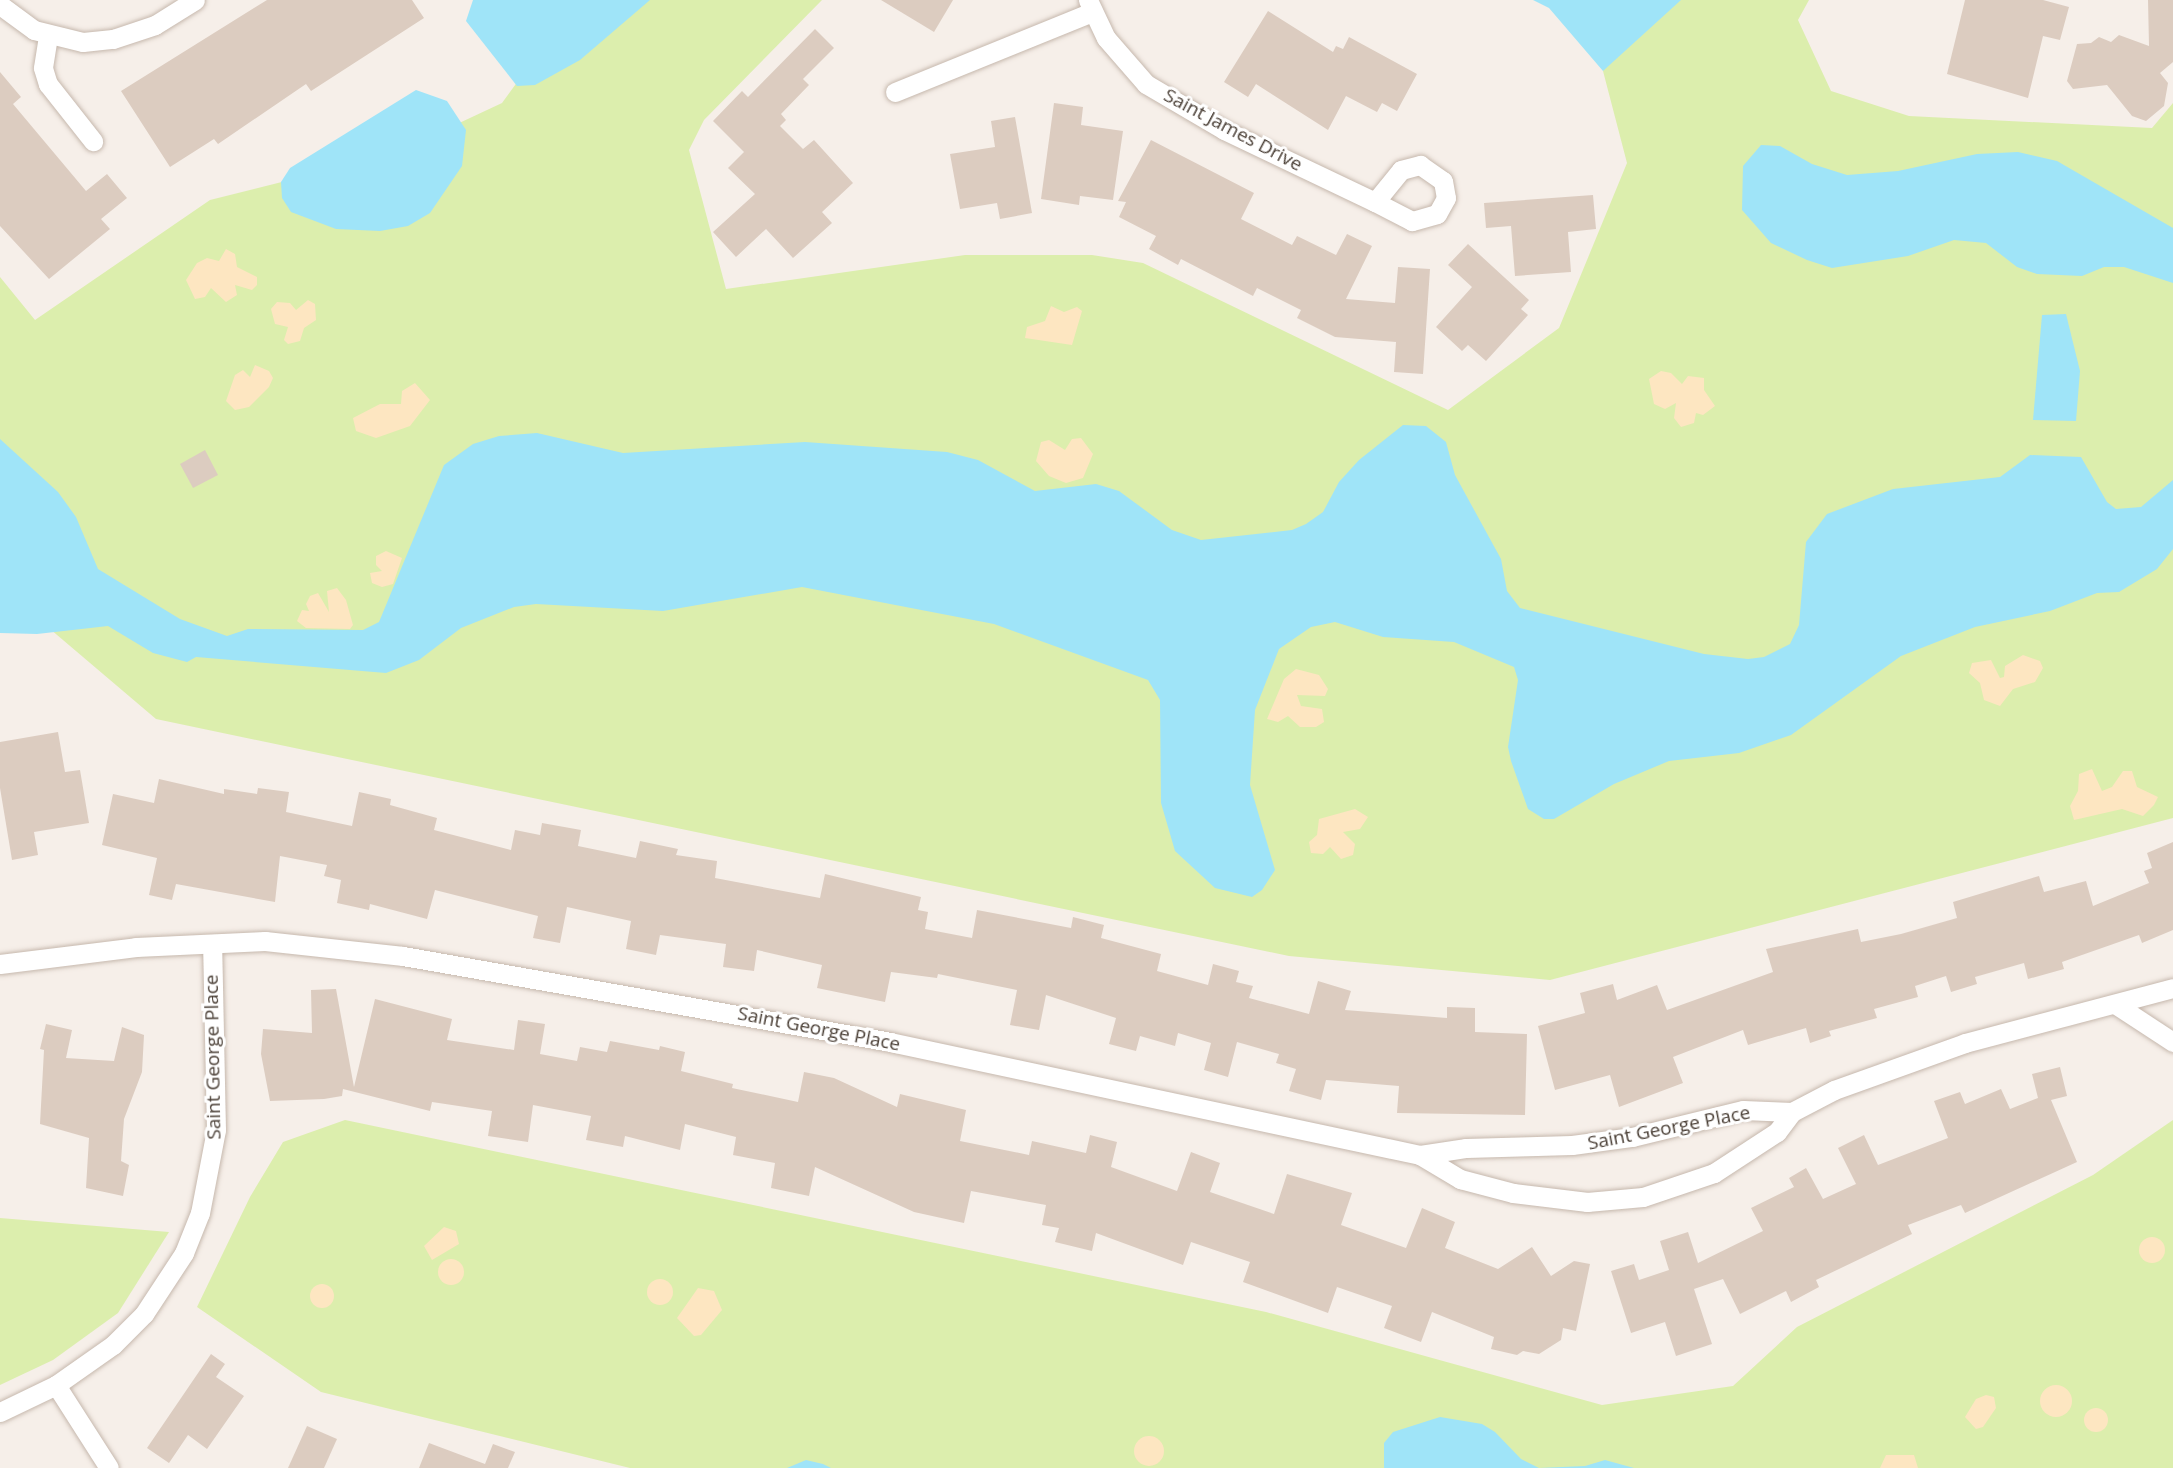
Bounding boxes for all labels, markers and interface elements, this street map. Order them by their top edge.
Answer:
street label: Saint James Drive [1160,84,1306,176]
street label: Saint George Place [200,974,226,1140]
street label: Saint George Place [736,1002,902,1056]
street label: Saint George Place [1586,1101,1752,1155]

